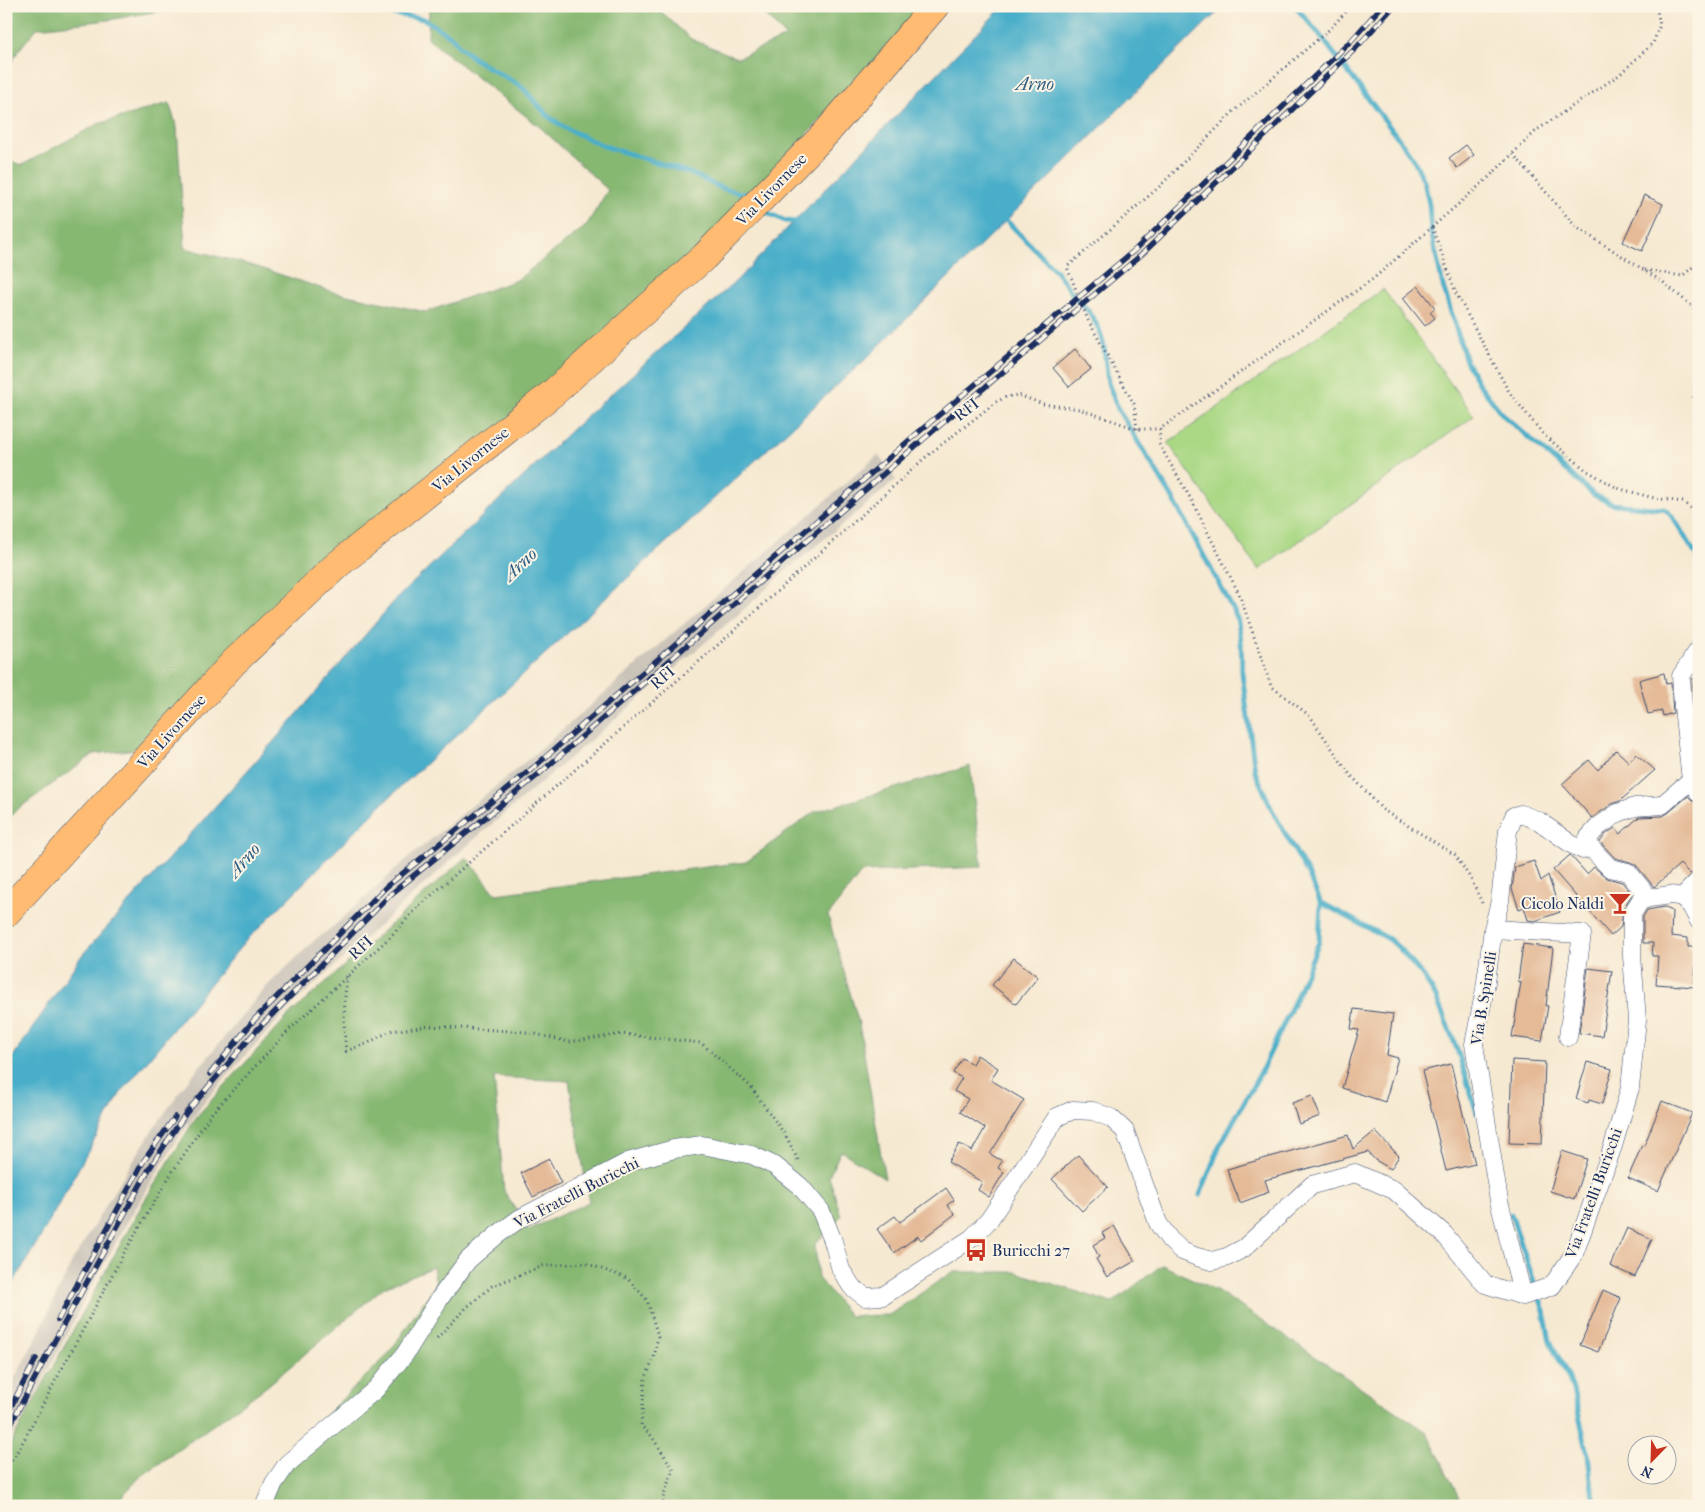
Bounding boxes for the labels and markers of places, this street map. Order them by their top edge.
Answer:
bar icon: Cicolo Naldi [1607,890,1633,916]
place label: Cicolo Naldi [1521,894,1604,913]
bus stop icon: Buricchi 27 [963,1237,989,1263]
place label: Buricchi 27 [992,1241,1070,1260]

